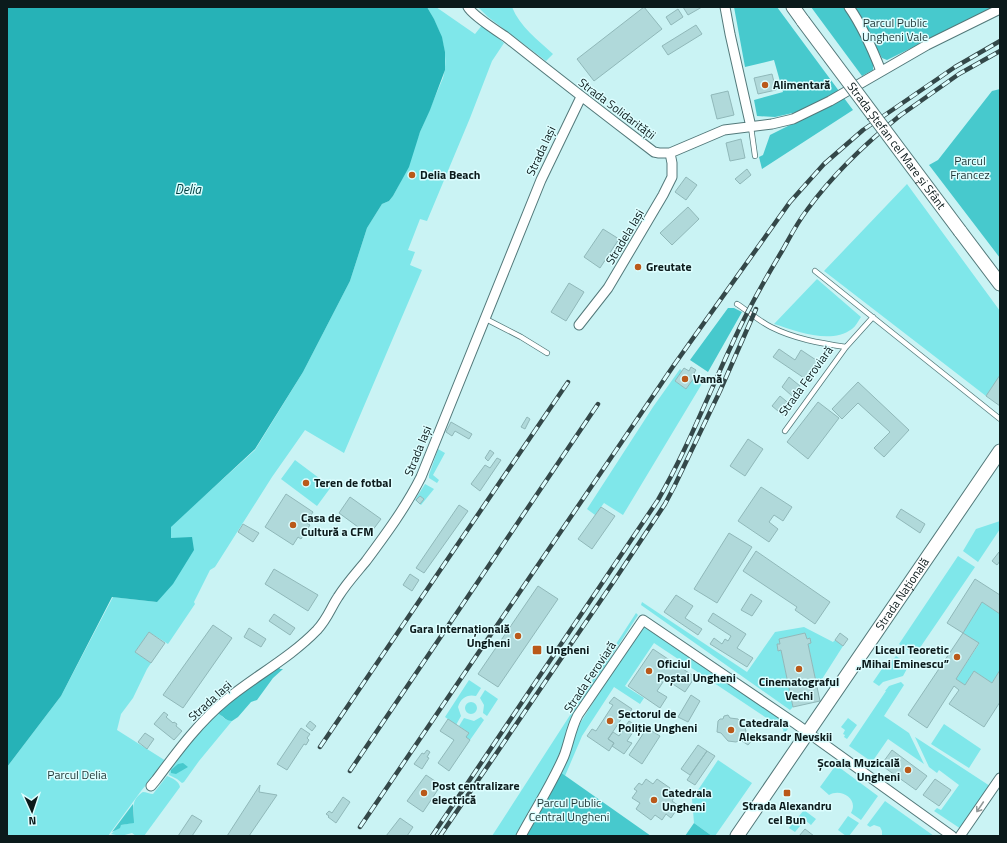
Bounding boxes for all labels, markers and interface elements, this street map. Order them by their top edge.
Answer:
park label: Parcul Public Ungheni Vale [862,13,928,46]
street label: Strada Solidarității [574,73,660,144]
place label: Alimentară [773,75,831,94]
street label: Strada Ștefan cel Mare și Sfânt [843,78,951,214]
marker: Alimentară [760,80,770,90]
street label: Strada Iași [521,123,560,179]
park label: Parcul Francez [950,151,990,184]
place label: Delia Beach [420,165,480,184]
marker: Delia Beach [407,170,417,180]
water label: Delia [175,179,202,199]
street label: Stradela Iași [601,205,649,268]
place label: Greutate [646,257,692,276]
marker: Greutate [633,262,643,272]
street label: Strada Feroviară [774,342,838,420]
place label: Vamă [693,369,722,388]
marker: Vamă [680,374,690,384]
street label: Strada Iași [399,423,436,479]
place label: Teren de fotbal [314,473,392,492]
marker: Teren de fotbal [301,478,311,488]
place label: Casa de Cultură a CFM [301,508,374,541]
marker: Casa de Cultură a CFM [288,520,298,530]
street label: Strada Națională [870,554,934,634]
place label: Gara Internațională Ungheni [410,619,510,652]
marker: Gara Internațională Ungheni [513,631,523,641]
street label: Strada Feroviară [559,637,621,716]
place label: Ungheni [546,640,589,659]
place label: Liceul Teoretic „Mihai Eminescu” [856,640,949,673]
marker: Ungheni [531,644,543,656]
marker: Liceul Teoretic „Mihai Eminescu” [952,652,962,662]
place label: Oficiul Poștal Ungheni [657,654,736,687]
marker: Cinematograful Vechi [794,664,804,674]
marker: Oficiul Poștal Ungheni [644,666,654,676]
place label: Cinematograful Vechi [759,672,839,705]
street label: Strada Iași [184,676,236,725]
place label: Sectorul de Poliție Ungheni [618,704,697,737]
place label: Catedrala Aleksandr Nevskii [739,713,832,746]
marker: Sectorul de Poliție Ungheni [605,716,615,726]
marker: Catedrala Aleksandr Nevskii [726,725,736,735]
place label: Școala Muzicală Ungheni [817,753,900,786]
park label: Parcul Delia [47,765,107,784]
marker: Școala Muzicală Ungheni [903,765,913,775]
place label: Post centralizare electrică [432,776,520,809]
place label: Catedrala Ungheni [662,783,712,816]
marker: Post centralizare electrică [419,788,429,798]
marker: Strada Alexandru cel Bun [782,788,792,798]
north arrow [12,791,52,831]
park label: Parcul Public Central Ungheni [529,793,609,826]
marker: Catedrala Ungheni [649,795,659,805]
place label: Strada Alexandru cel Bun [742,796,832,829]
one-way arrow [976,801,984,812]
text: N [28,813,37,829]

